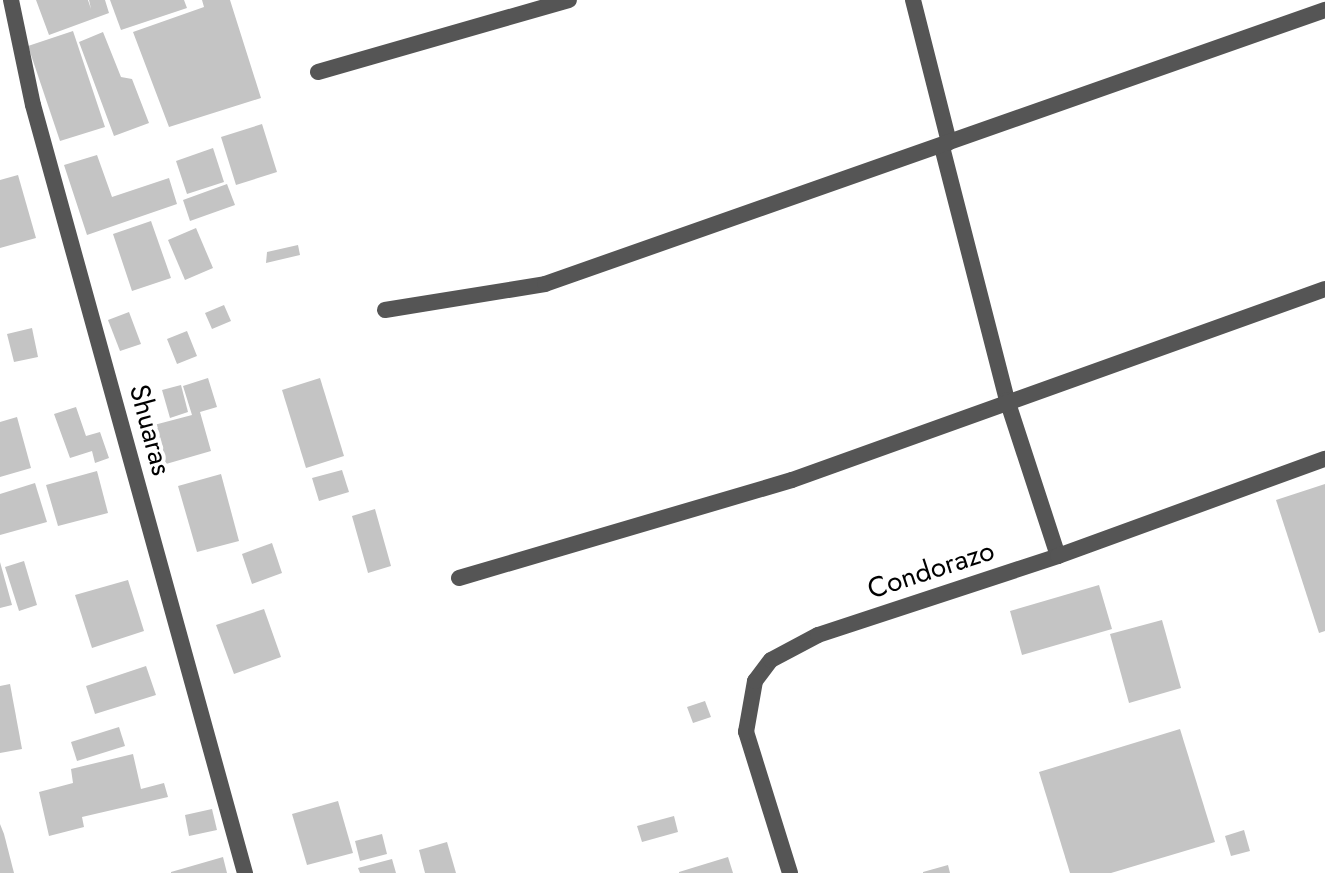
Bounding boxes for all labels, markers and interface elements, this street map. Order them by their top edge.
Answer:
street label: Shuaras [122,381,178,479]
street label: Condorazo [863,534,999,606]

